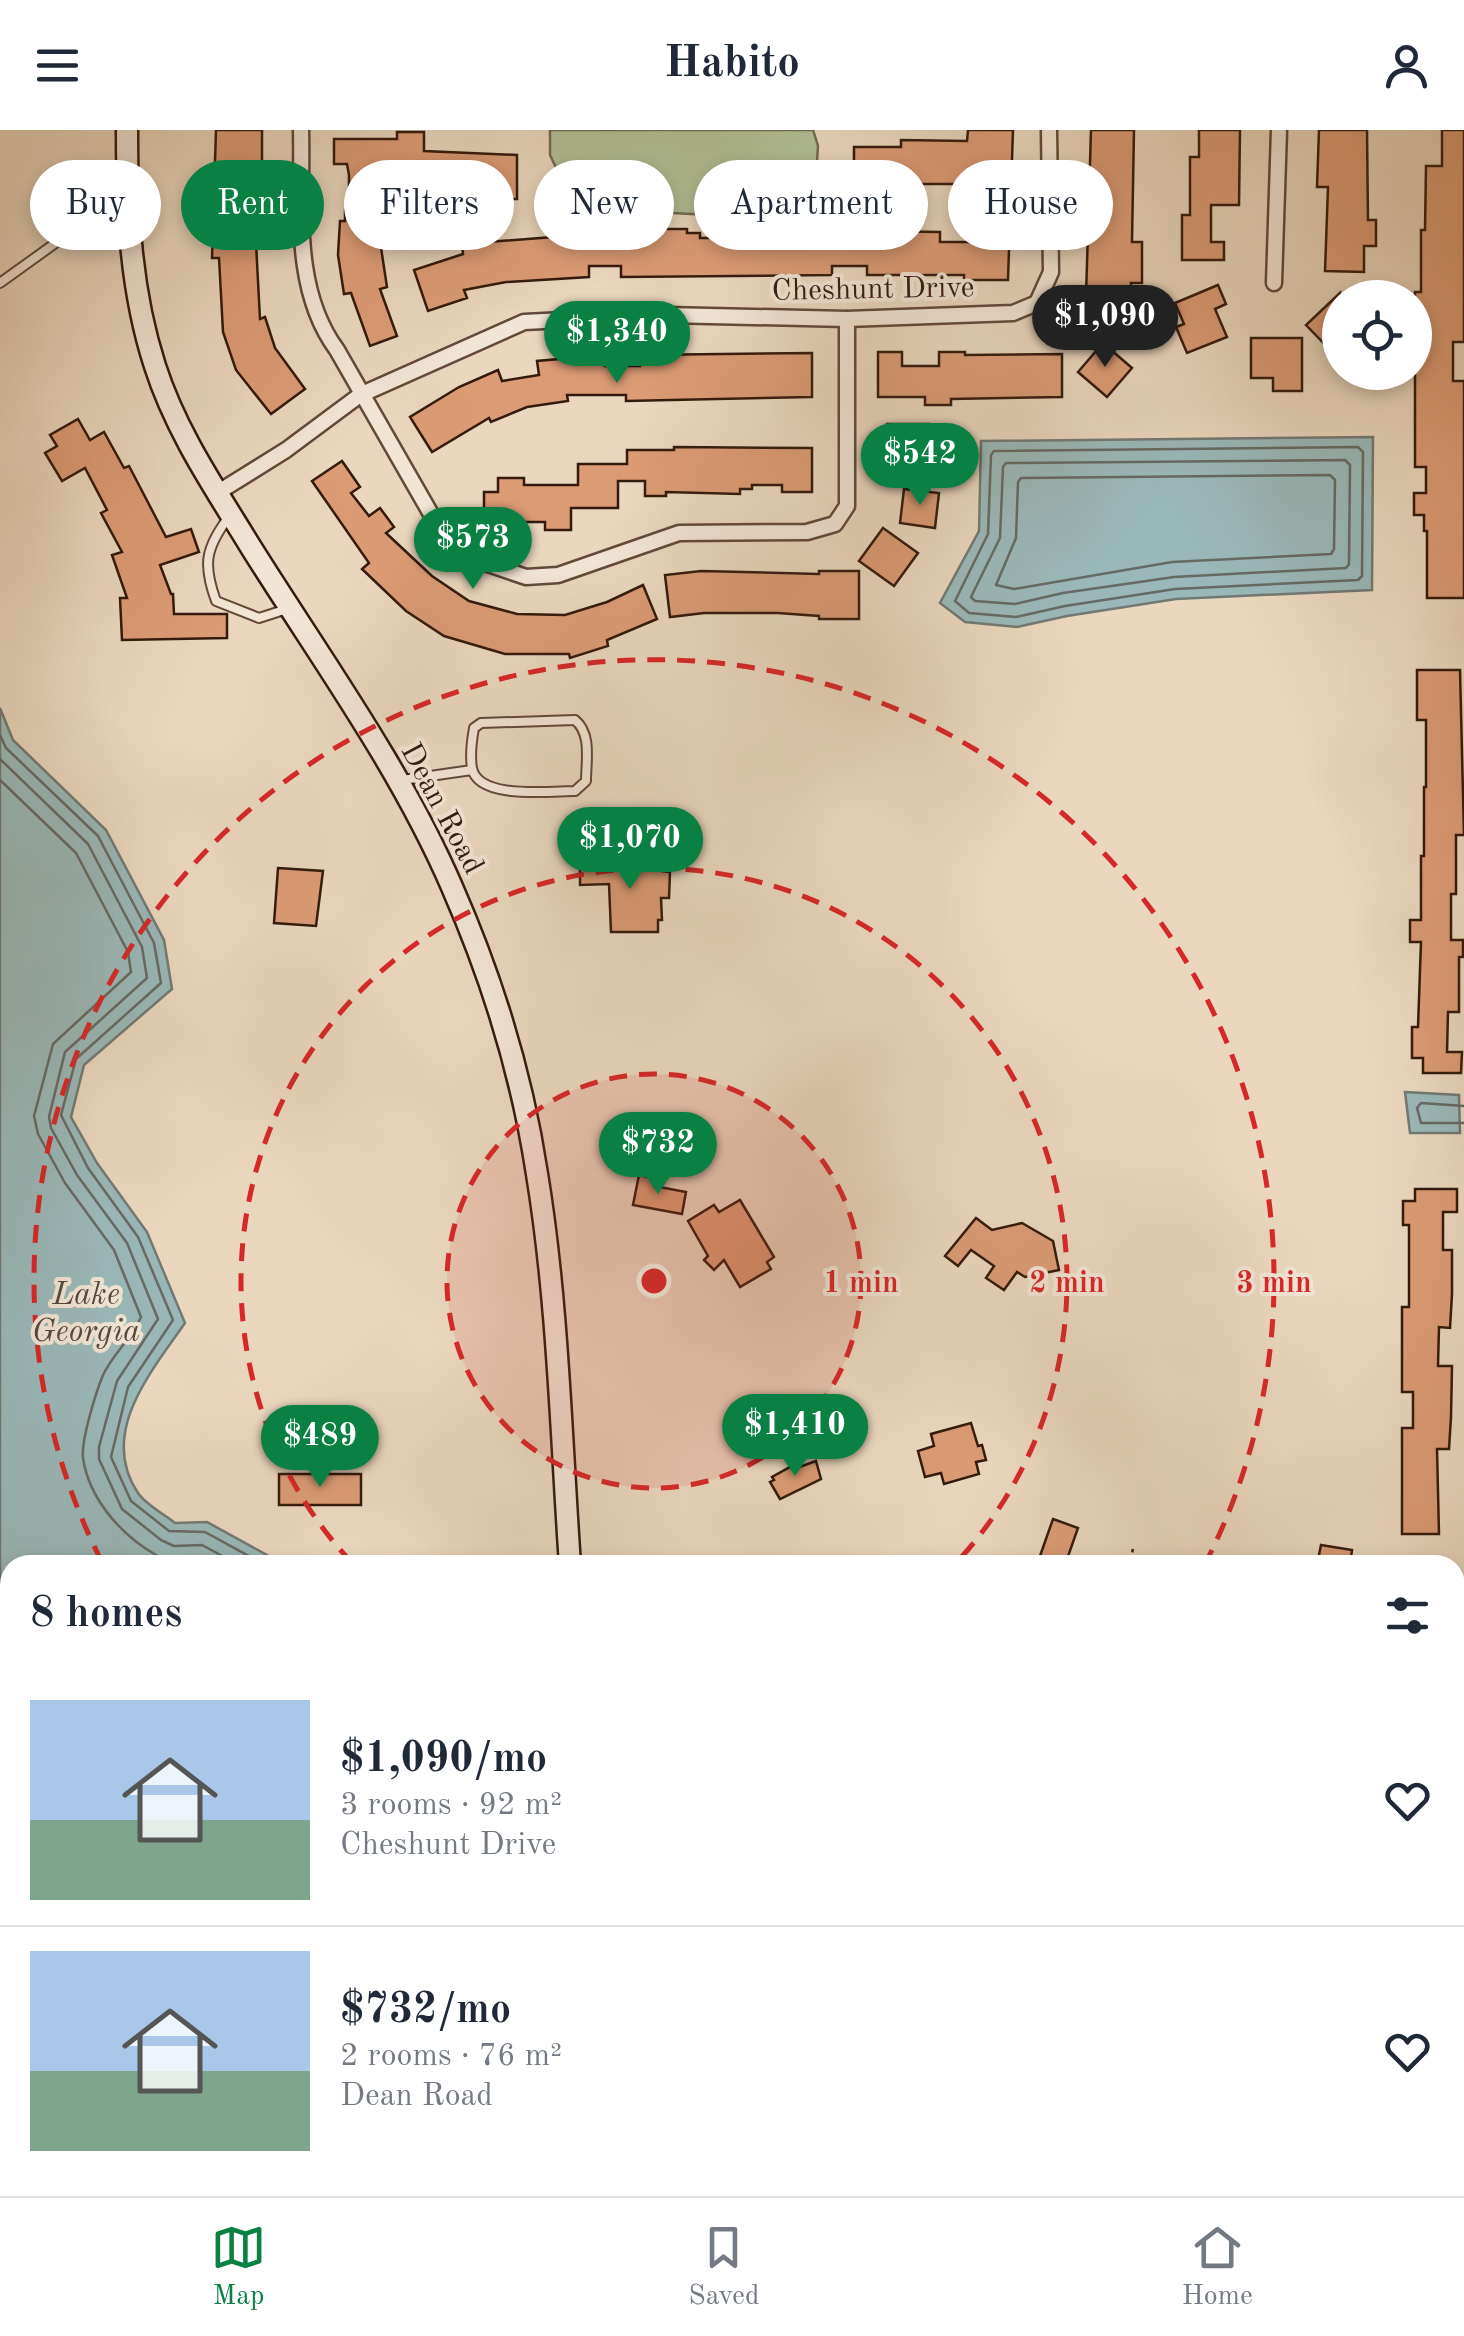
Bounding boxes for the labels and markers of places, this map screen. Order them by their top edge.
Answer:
pin: $1,090 [1024,285,1186,370]
pin: $1,340 [536,301,698,386]
pin: $542 [861,423,979,508]
pin: $573 [414,507,532,592]
pin: $1,070 [549,807,711,892]
pin: $732 [599,1112,717,1197]
centre of rings [636,1263,672,1299]
pin: $1,410 [714,1394,876,1479]
pin: $489 [261,1405,379,1490]

